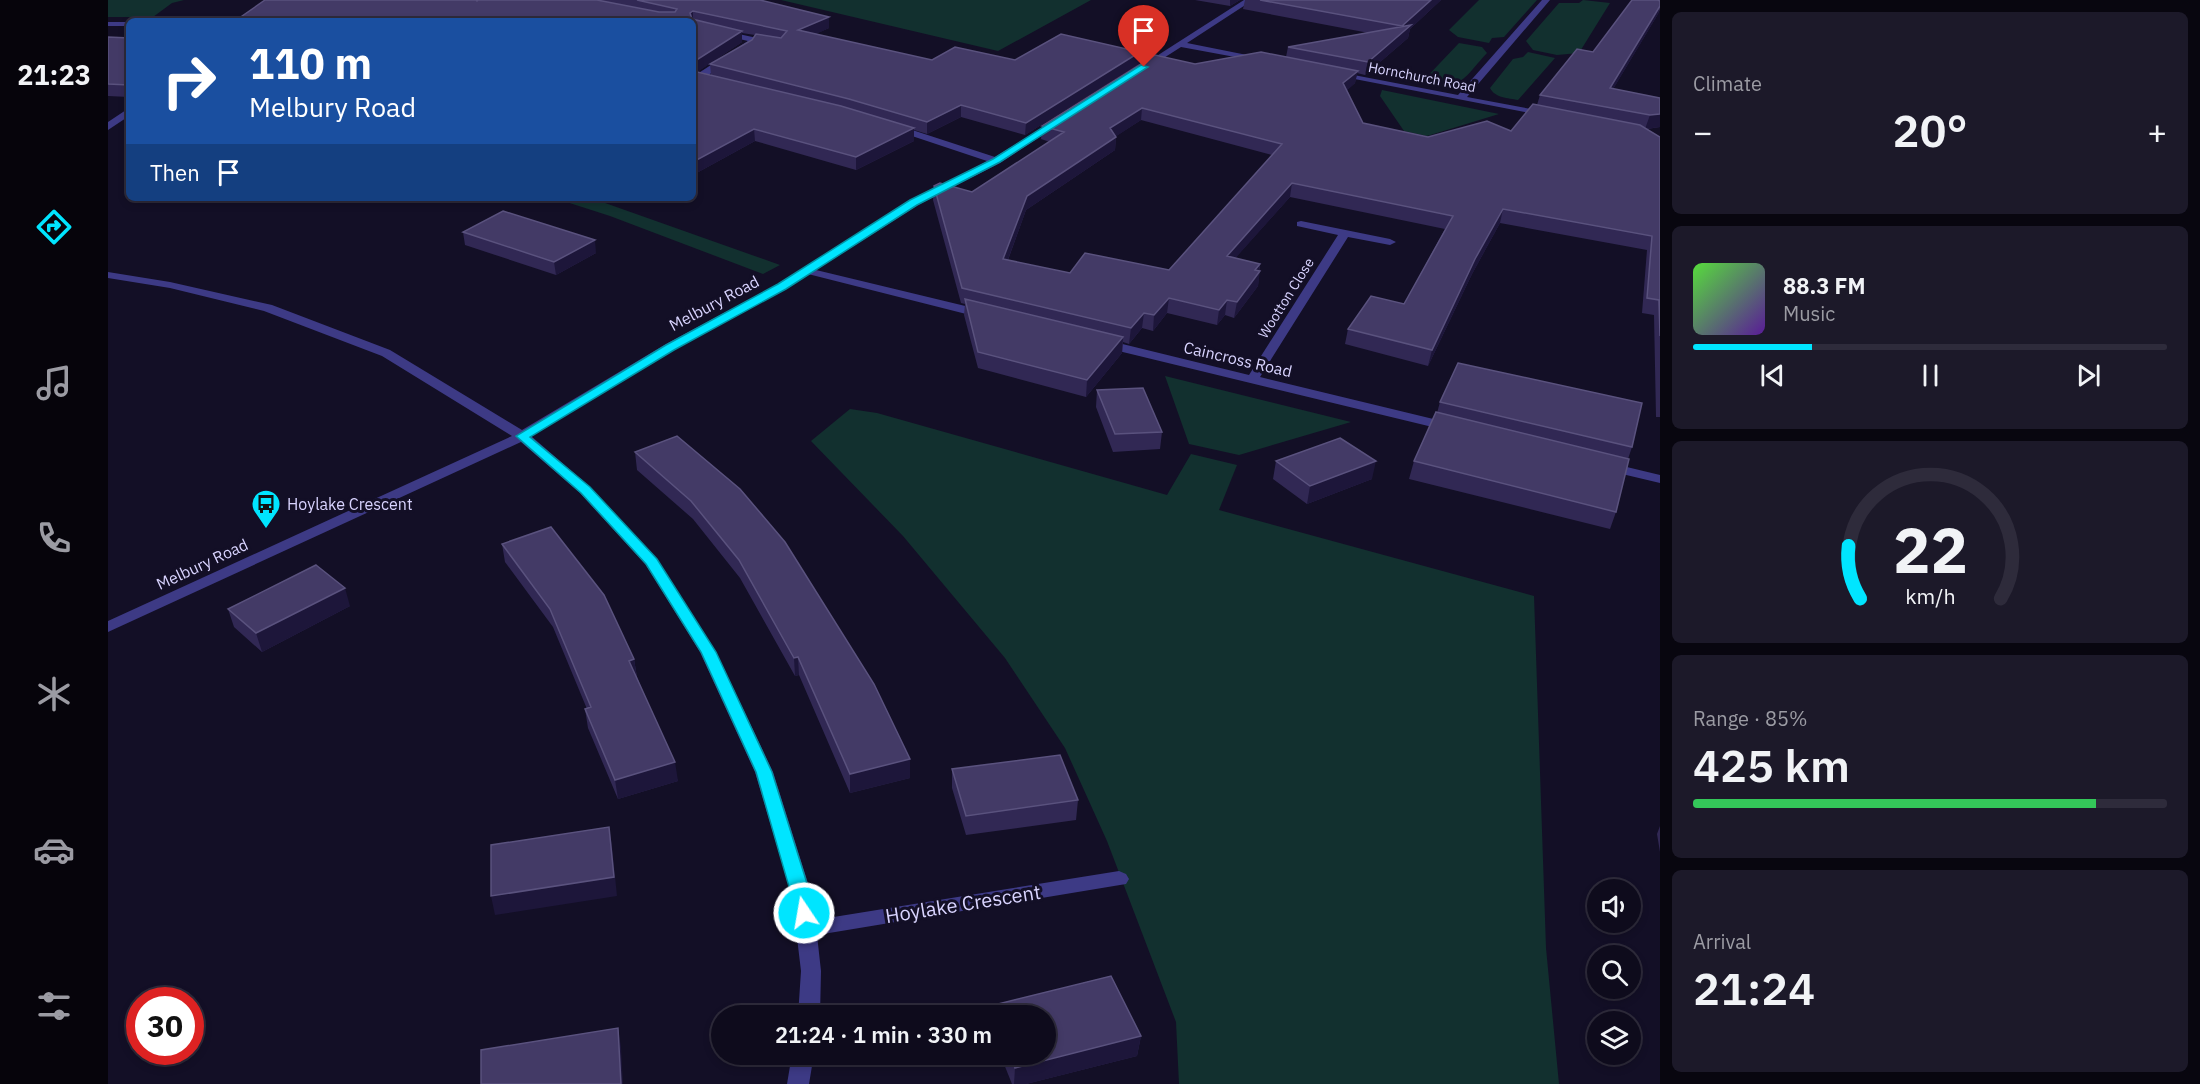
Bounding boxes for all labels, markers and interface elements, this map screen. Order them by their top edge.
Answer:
pin [1118,5,1169,67]
icon: arrive [1127,14,1160,47]
text: 110 m [249,36,372,91]
icon: right [150,42,228,120]
text: 21:23 [17,57,91,92]
street label: Hornchurch Road [1367,58,1477,96]
text: Climate [1693,70,1762,97]
text: Melbury Road [249,89,416,124]
text: 20° [1892,101,1968,159]
text: − [1693,110,1713,153]
text: + [2147,110,2167,153]
icon: arrive [212,156,245,189]
text: Then [150,158,200,187]
icon: directions [33,206,75,248]
street label: Wootton Close [1254,254,1318,342]
street label: Melbury Road [666,271,762,335]
text: 88.3 FM [1783,271,1866,300]
text: Music [1783,300,1835,327]
street label: Caincross Road [1182,337,1294,381]
icon: previous [1756,359,1789,392]
icon: pause [1914,359,1947,392]
icon: next [2072,359,2105,392]
icon: music [33,362,75,404]
bus stop icon: Hoylake Crescent [250,488,282,530]
place label: Hoylake Crescent [287,494,413,514]
text: 22 [1893,509,1967,590]
icon: phone [33,517,75,559]
street label: Melbury Road [153,534,251,594]
text: km/h [1905,582,1955,610]
icon: climate [33,673,75,715]
text: Range · 85% [1693,705,1808,732]
text: 425 km [1693,736,1850,794]
icon: car [33,829,75,871]
street label: Hoylake Crescent [883,878,1043,929]
map controls [1587,879,1641,1065]
button: sound [1587,879,1641,933]
position arrow [772,881,836,945]
text: Arrival [1693,928,1751,955]
button: search [1587,945,1641,999]
text: 21:24 [1693,959,1815,1017]
icon: filters [33,985,75,1027]
speed limit sign: 30 [126,987,204,1065]
button: layers [1587,1011,1641,1065]
text: 21:24 · 1 min · 330 m [775,1020,992,1049]

